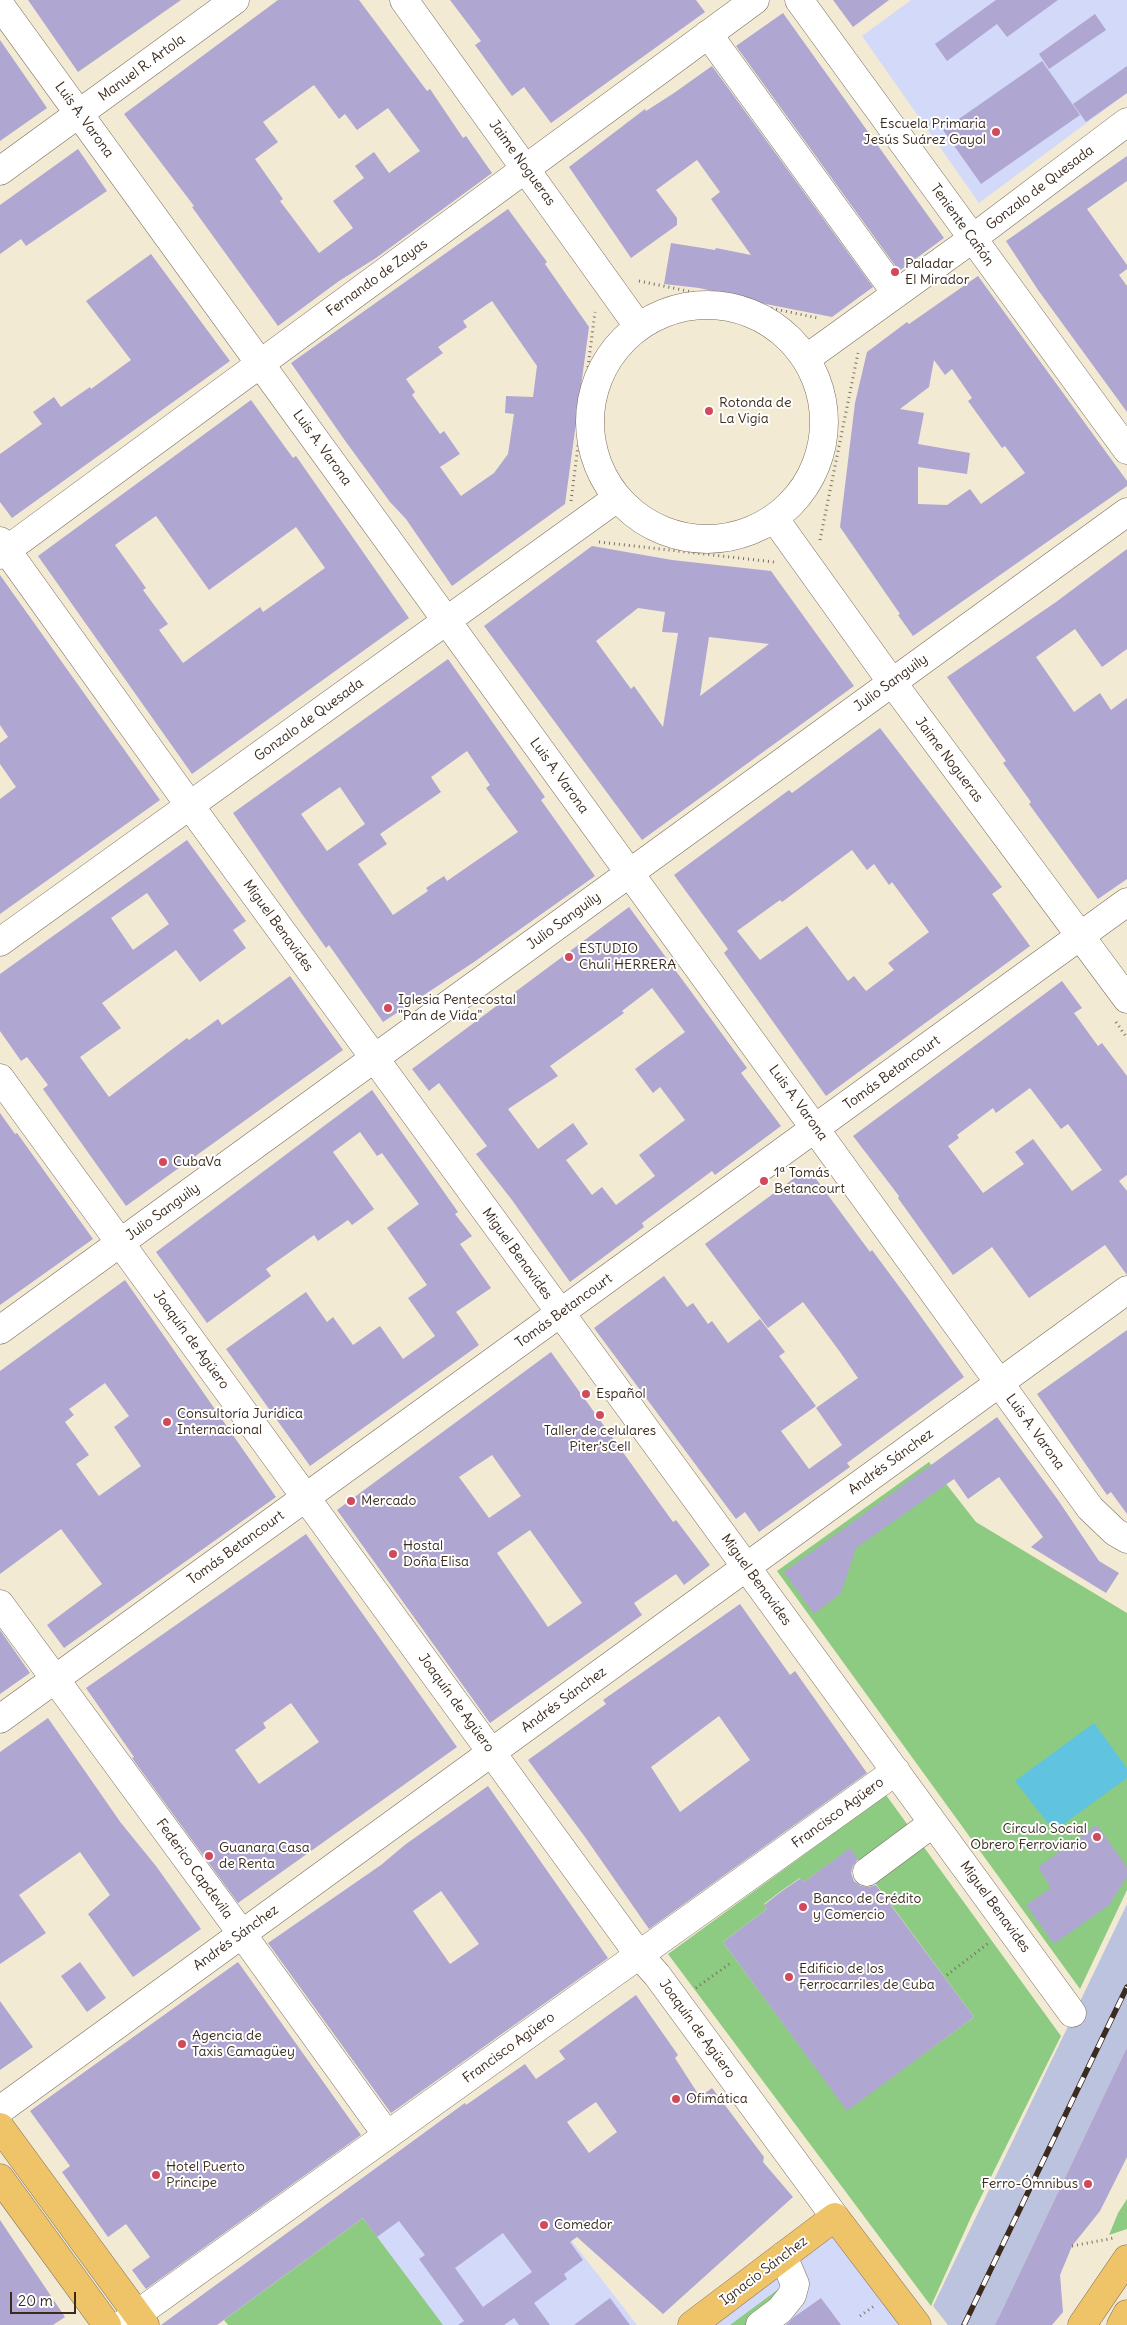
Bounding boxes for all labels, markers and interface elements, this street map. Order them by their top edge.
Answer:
street label: Manuel R. Artola [95,31,189,105]
street label: Luis A. Varona [51,79,117,161]
place label: Escuela Primaria Jesús Suárez Gayol [863,116,986,148]
street label: Jaime Nogueras [485,117,559,209]
marker: Escuela Primaria Jesús Suárez Gayol [990,126,1002,138]
street label: Gonzalo de Quesada [983,142,1097,234]
street label: Teniente Cañón [927,181,997,269]
street label: Fernando de Zayas [323,236,431,320]
place label: Paladar El Mirador [905,256,969,288]
marker: Paladar El Mirador [889,266,901,278]
place label: Rotonda de La Vigía [719,395,792,428]
marker: Rotonda de La Vigía [703,405,715,417]
street label: Luis A. Varona [289,407,355,489]
street label: Julio Sanguily [851,651,931,715]
street label: Gonzalo de Quesada [251,675,367,765]
street label: Jaime Nogueras [912,714,986,806]
street label: Luis A. Varona [526,735,592,817]
street label: Miguel Benavides [239,877,317,975]
street label: Julio Sanguily [524,889,604,953]
place label: ESTUDIO Chuli HERRERA [579,941,676,974]
marker: ESTUDIO Chuli HERRERA [563,951,575,963]
place label: Iglesia Pentecostal "Pan de Vida" [398,992,516,1024]
marker: Iglesia Pentecostal "Pan de Vida" [382,1002,394,1014]
street label: Tomás Betancourt [840,1032,944,1114]
street label: Luis A. Varona [765,1062,831,1144]
place label: CubaVa [173,1154,222,1170]
marker: CubaVa [157,1156,169,1168]
place label: 1ª Tomás Betancourt [774,1165,845,1198]
marker: 1ª Tomás Betancourt [758,1175,770,1187]
street label: Julio Sanguily [123,1180,203,1244]
street label: Miguel Benavides [478,1205,556,1303]
street label: Tomás Betancourt [512,1270,616,1352]
street label: Joaquín de Agüero [149,1287,233,1393]
place label: Español [596,1386,646,1402]
marker: Español [580,1388,592,1400]
street label: Luis A. Varona [1002,1391,1068,1473]
place label: Consultoría Jurídica Internacional [177,1406,303,1438]
marker: Taller de celulares Piter’sCell [594,1409,606,1421]
marker: Consultoría Jurídica Internacional [161,1416,173,1428]
place label: Taller de celulares Piter’sCell [544,1423,656,1455]
street label: Andrés Sánchez [845,1425,937,1499]
place label: Mercado [361,1493,416,1509]
marker: Mercado [345,1495,357,1507]
street label: Tomás Betancourt [184,1507,288,1589]
street label: Miguel Benavides [717,1531,795,1629]
place label: Hostal Doña Elisa [403,1538,469,1570]
marker: Hostal Doña Elisa [387,1548,399,1560]
street label: Joaquín de Agüero [414,1650,498,1756]
street label: Andrés Sánchez [518,1663,610,1737]
street label: Francisco Agüero [789,1774,887,1852]
street label: Federico Capdevila [152,1816,236,1922]
place label: Círculo Social Obrero Ferroviario [970,1821,1087,1854]
marker: Círculo Social Obrero Ferroviario [1091,1831,1103,1843]
place label: Guanara Casa de Renta [219,1840,310,1872]
marker: Guanara Casa de Renta [203,1850,215,1862]
street label: Miguel Benavides [956,1858,1034,1956]
place label: Banco de Crédito y Comercio [813,1891,921,1924]
street label: Andrés Sánchez [190,1901,282,1975]
marker: Banco de Crédito y Comercio [797,1901,809,1913]
place label: Edificio de los Ferrocarriles de Cuba [799,1961,935,1994]
marker: Edificio de los Ferrocarriles de Cuba [783,1971,795,1983]
street label: Joaquín de Agüero [655,1976,739,2082]
street label: Francisco Agüero [460,2009,558,2087]
place label: Agencia de Taxis Camagüey [192,2028,295,2060]
marker: Agencia de Taxis Camagüey [176,2038,188,2050]
place label: Ofimática [686,2091,748,2107]
marker: Ofimática [670,2093,682,2105]
place label: Hotel Puerto Príncipe [166,2159,245,2192]
marker: Hotel Puerto Príncipe [150,2169,162,2181]
place label: Ferro-Ómnibus [982,2176,1078,2192]
marker: Ferro-Ómnibus [1082,2178,1094,2190]
place label: Comedor [554,2217,613,2233]
marker: Comedor [538,2219,550,2231]
street label: Ignacio Sánchez [717,2233,811,2309]
scale bar [12,2282,79,2314]
text: 20 m [18,2291,53,2310]

